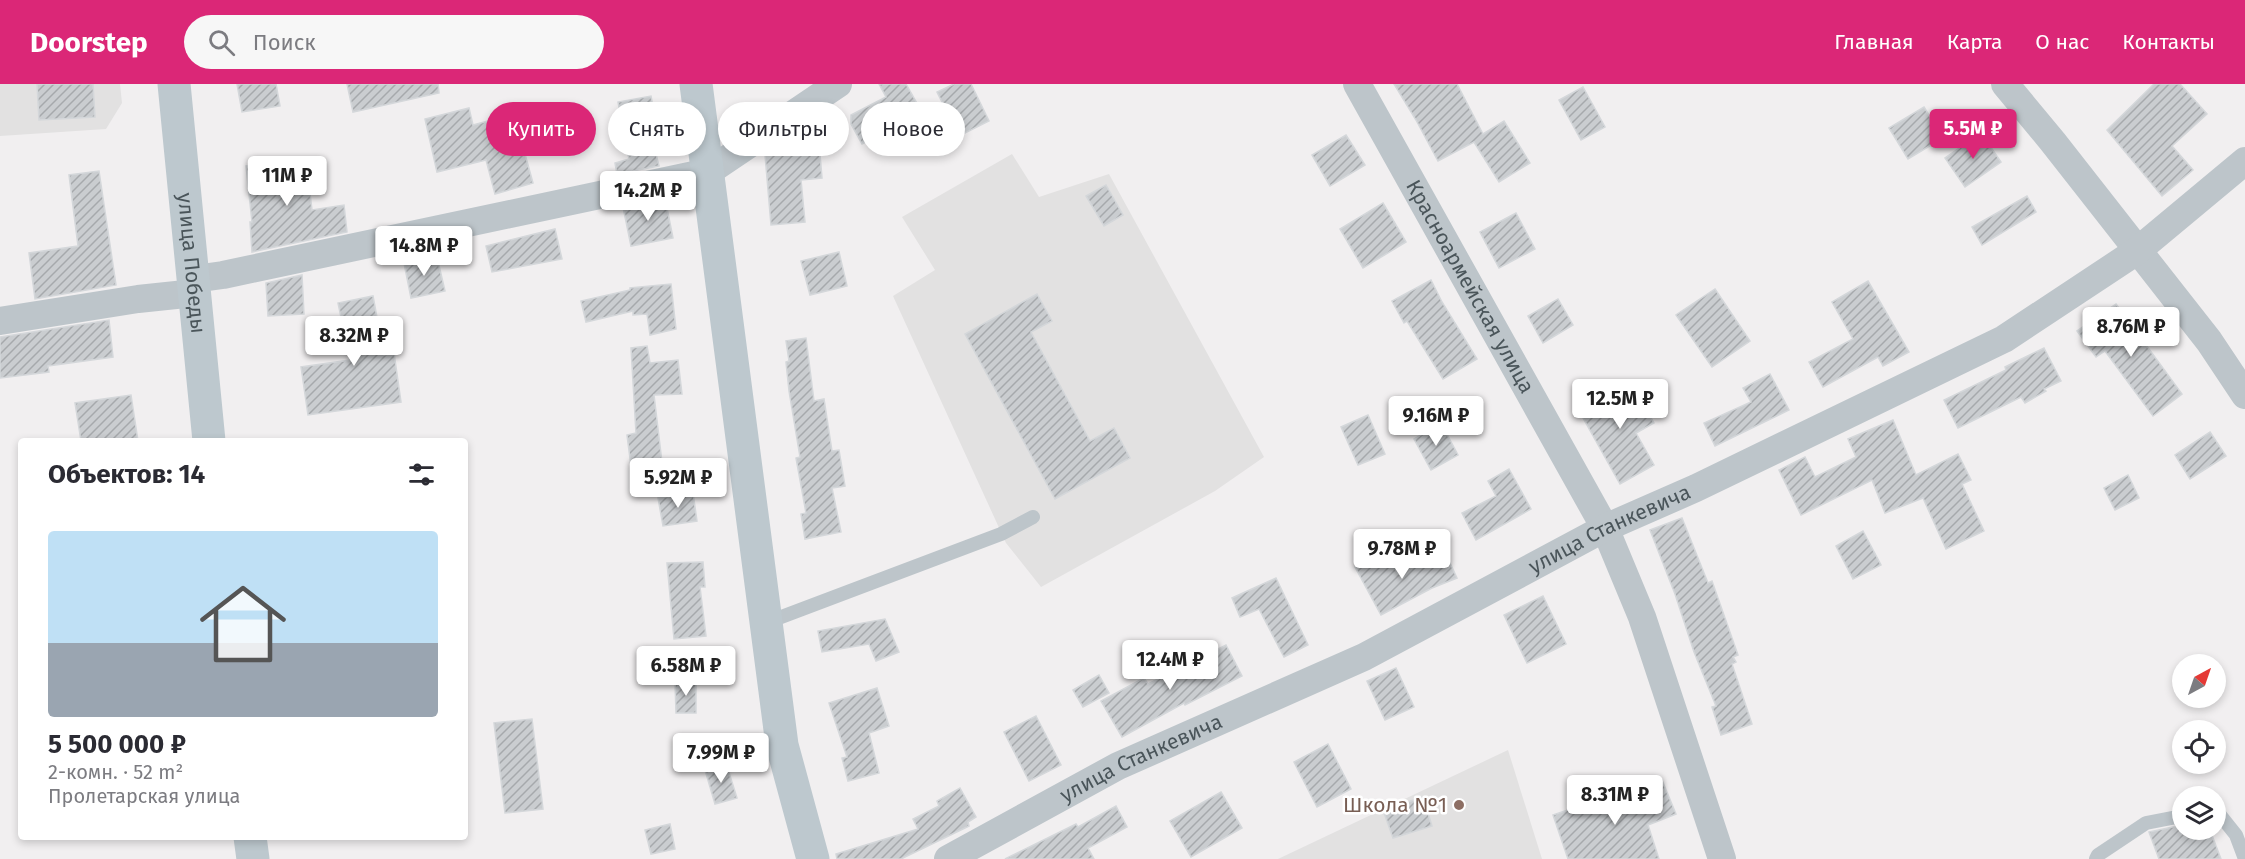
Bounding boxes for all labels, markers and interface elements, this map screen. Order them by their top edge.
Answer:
search box [184,15,604,69]
text: Doorstep [30,26,148,59]
icon: search [205,26,238,59]
text: Поиск [253,29,316,56]
text: Главная [1834,29,1914,55]
text: Карта [1947,29,2002,55]
text: О нас [2035,29,2089,55]
text: Контакты [2122,29,2215,55]
chip: Купить [486,102,596,156]
chip: Снять [608,102,706,156]
chip: Фильтры [718,102,849,156]
chip: Новое [861,102,965,156]
pin: 5.5M ₽ [1924,109,2022,160]
text: 5.5M ₽ [1944,116,2002,140]
pin: 11M ₽ [245,156,329,207]
text: 11M ₽ [262,163,312,187]
pin: 14.2M ₽ [593,171,703,222]
street label: Красноармейская улица [1400,175,1540,398]
text: 14.2M ₽ [614,178,682,202]
street label: улица Победы [172,192,211,335]
pin: 14.8M ₽ [369,226,479,277]
text: 14.8M ₽ [389,233,459,257]
pin: 8.76M ₽ [2076,307,2186,358]
text: 8.76M ₽ [2096,314,2166,338]
pin: 8.32M ₽ [299,316,409,367]
text: 8.32M ₽ [319,323,389,347]
pin: 12.5M ₽ [1565,379,1675,430]
text: 12.5M ₽ [1586,386,1654,410]
pin: 9.16M ₽ [1381,396,1491,447]
text: 9.16M ₽ [1403,403,1469,427]
icon: filters [405,458,438,491]
pin: 5.92M ₽ [623,458,733,509]
text: Объектов: 14 [48,459,205,490]
text: 5.92M ₽ [644,465,712,489]
street label: улица Станкевича [1524,479,1695,579]
pin: 9.78M ₽ [1347,529,1457,580]
text: 9.78M ₽ [1368,536,1437,560]
icon: home [189,570,297,678]
pin: 12.4M ₽ [1115,640,1225,691]
pin: 6.58M ₽ [631,646,741,697]
text: 12.4M ₽ [1136,647,1204,671]
text: 6.58M ₽ [651,653,721,677]
north arrow [2172,654,2226,708]
map controls [2172,654,2226,840]
street label: улица Станкевича [1055,708,1226,808]
button: locate [2172,720,2226,774]
text: 5 500 000 ₽ [48,729,186,760]
pin: 7.99M ₽ [666,733,776,784]
text: 7.99M ₽ [687,740,755,764]
text: 2-комн. · 52 m² [48,760,183,784]
pin: 8.31M ₽ [1560,775,1670,826]
text: 8.31M ₽ [1581,782,1649,806]
text: Пролетарская улица [48,784,240,808]
button: layers [2172,786,2226,840]
place label: Школа №1 [1343,792,1447,818]
marker: Школа №1 [1452,798,1466,812]

